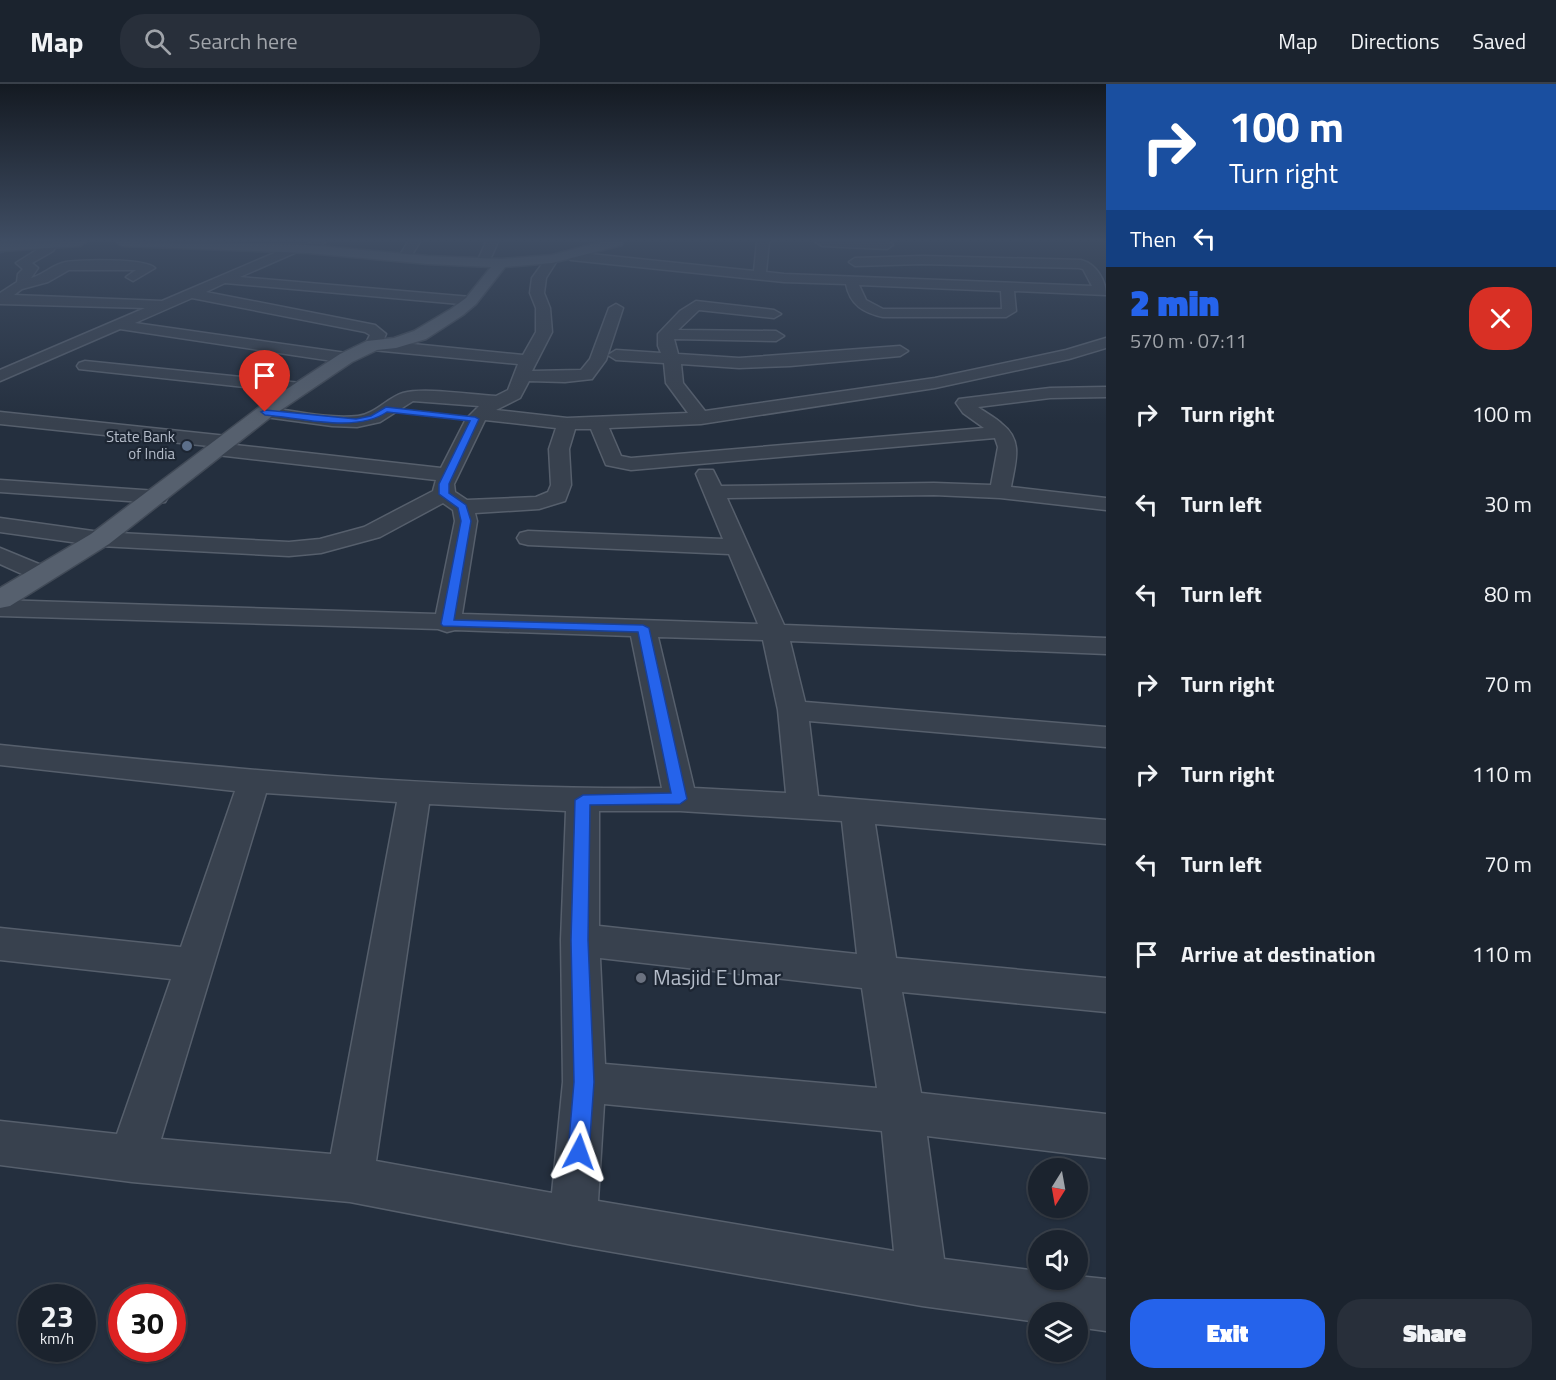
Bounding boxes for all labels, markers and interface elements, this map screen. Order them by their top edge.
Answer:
search box [120,14,540,68]
text: Map [30,20,84,63]
text: Search here [189,24,298,58]
icon: search [141,25,174,58]
text: Map [1278,25,1318,57]
text: Directions [1351,25,1440,57]
text: Saved [1473,25,1526,57]
text: 100 m [1229,94,1344,158]
icon: right [1130,108,1208,186]
text: Turn right [1229,152,1338,193]
text: Then [1130,222,1176,256]
icon: left [1188,222,1221,255]
text: 2 min [1130,275,1219,330]
button: close [1469,287,1532,350]
text: 570 m · 07:11 [1130,325,1247,356]
pin [239,350,290,412]
icon: arrive [248,359,281,392]
text: Turn right [1181,397,1275,431]
text: 100 m [1472,397,1532,431]
icon: right [1130,398,1163,431]
place label: State Bank of India [106,425,175,465]
marker: State Bank of India [180,439,194,453]
text: Turn left [1181,487,1262,521]
text: 30 m [1484,487,1532,521]
icon: left [1130,488,1163,521]
text: Turn left [1181,577,1262,611]
text: 80 m [1484,577,1532,611]
icon: left [1130,578,1163,611]
text: Turn right [1181,667,1275,701]
text: 70 m [1484,667,1532,701]
icon: right [1130,668,1163,701]
text: Turn right [1181,757,1275,791]
text: 110 m [1472,757,1532,791]
icon: right [1130,758,1163,791]
text: Turn left [1181,847,1262,881]
text: 70 m [1484,847,1532,881]
icon: left [1130,848,1163,881]
text: Arrive at destination [1181,937,1376,971]
text: 110 m [1472,937,1532,971]
icon: arrive [1130,938,1163,971]
place label: Masjid E Umar [653,961,781,993]
marker: Masjid E Umar [634,971,648,985]
position arrow [547,1120,611,1184]
north arrow [1028,1158,1088,1218]
map controls [1028,1158,1088,1362]
button: sound [1028,1230,1088,1290]
speed limit sign: 30 [108,1284,186,1362]
text: 23 [40,1293,74,1339]
button: Exit [1130,1299,1325,1368]
button: Share [1337,1299,1532,1368]
button: layers [1028,1302,1088,1362]
text: km/h [40,1327,74,1350]

